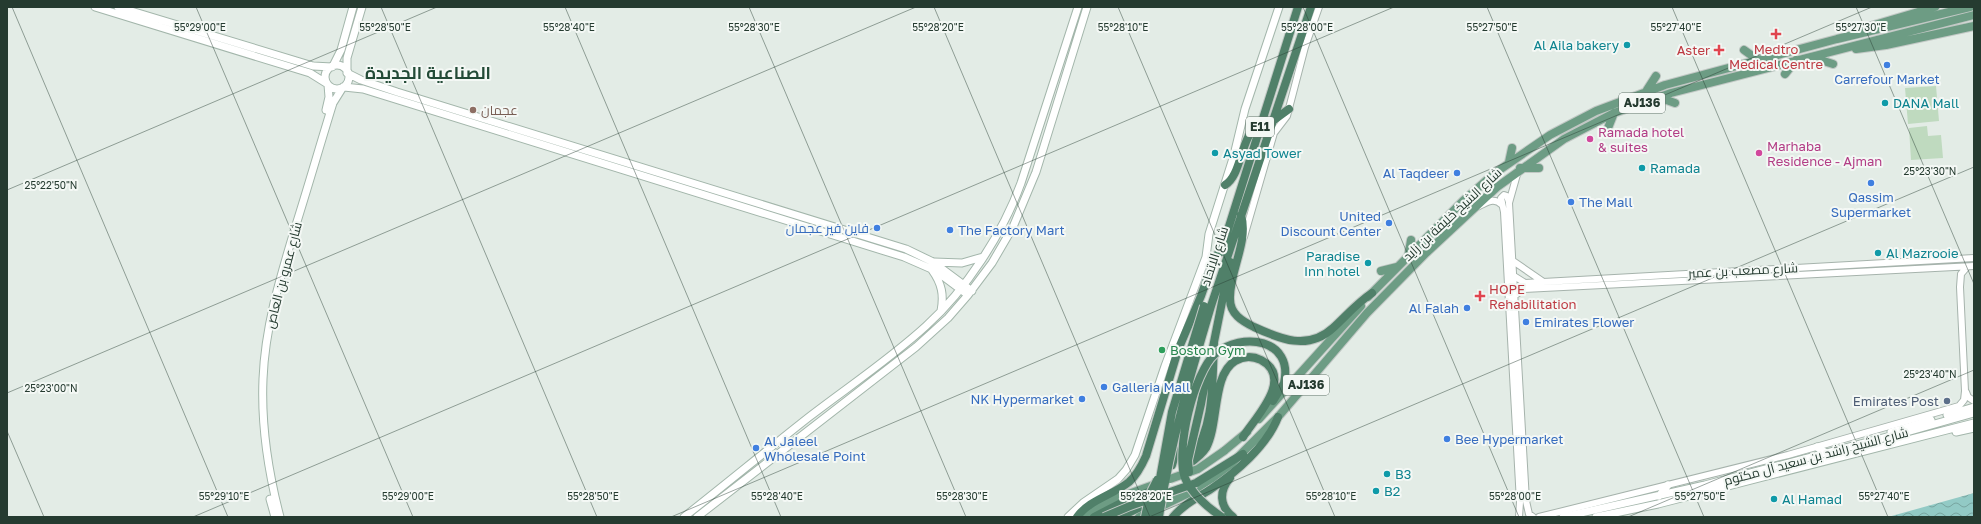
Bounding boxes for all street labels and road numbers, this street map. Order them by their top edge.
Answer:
road number: AJ136 [1619,93,1665,113]
road number: E11 [1246,117,1274,137]
street label: شارع الشيخ خليفة بن زايد [1399,164,1505,265]
street label: شارع عمرو بن العاص [261,220,306,330]
street label: شارع الإتحاد [1197,224,1232,288]
street label: شارع مصعب بن عمير [1687,259,1798,282]
road number: AJ136 [1283,375,1329,395]
street label: شارع الشيخ راشد بن سعيد آل مكتوم [1722,424,1911,490]

